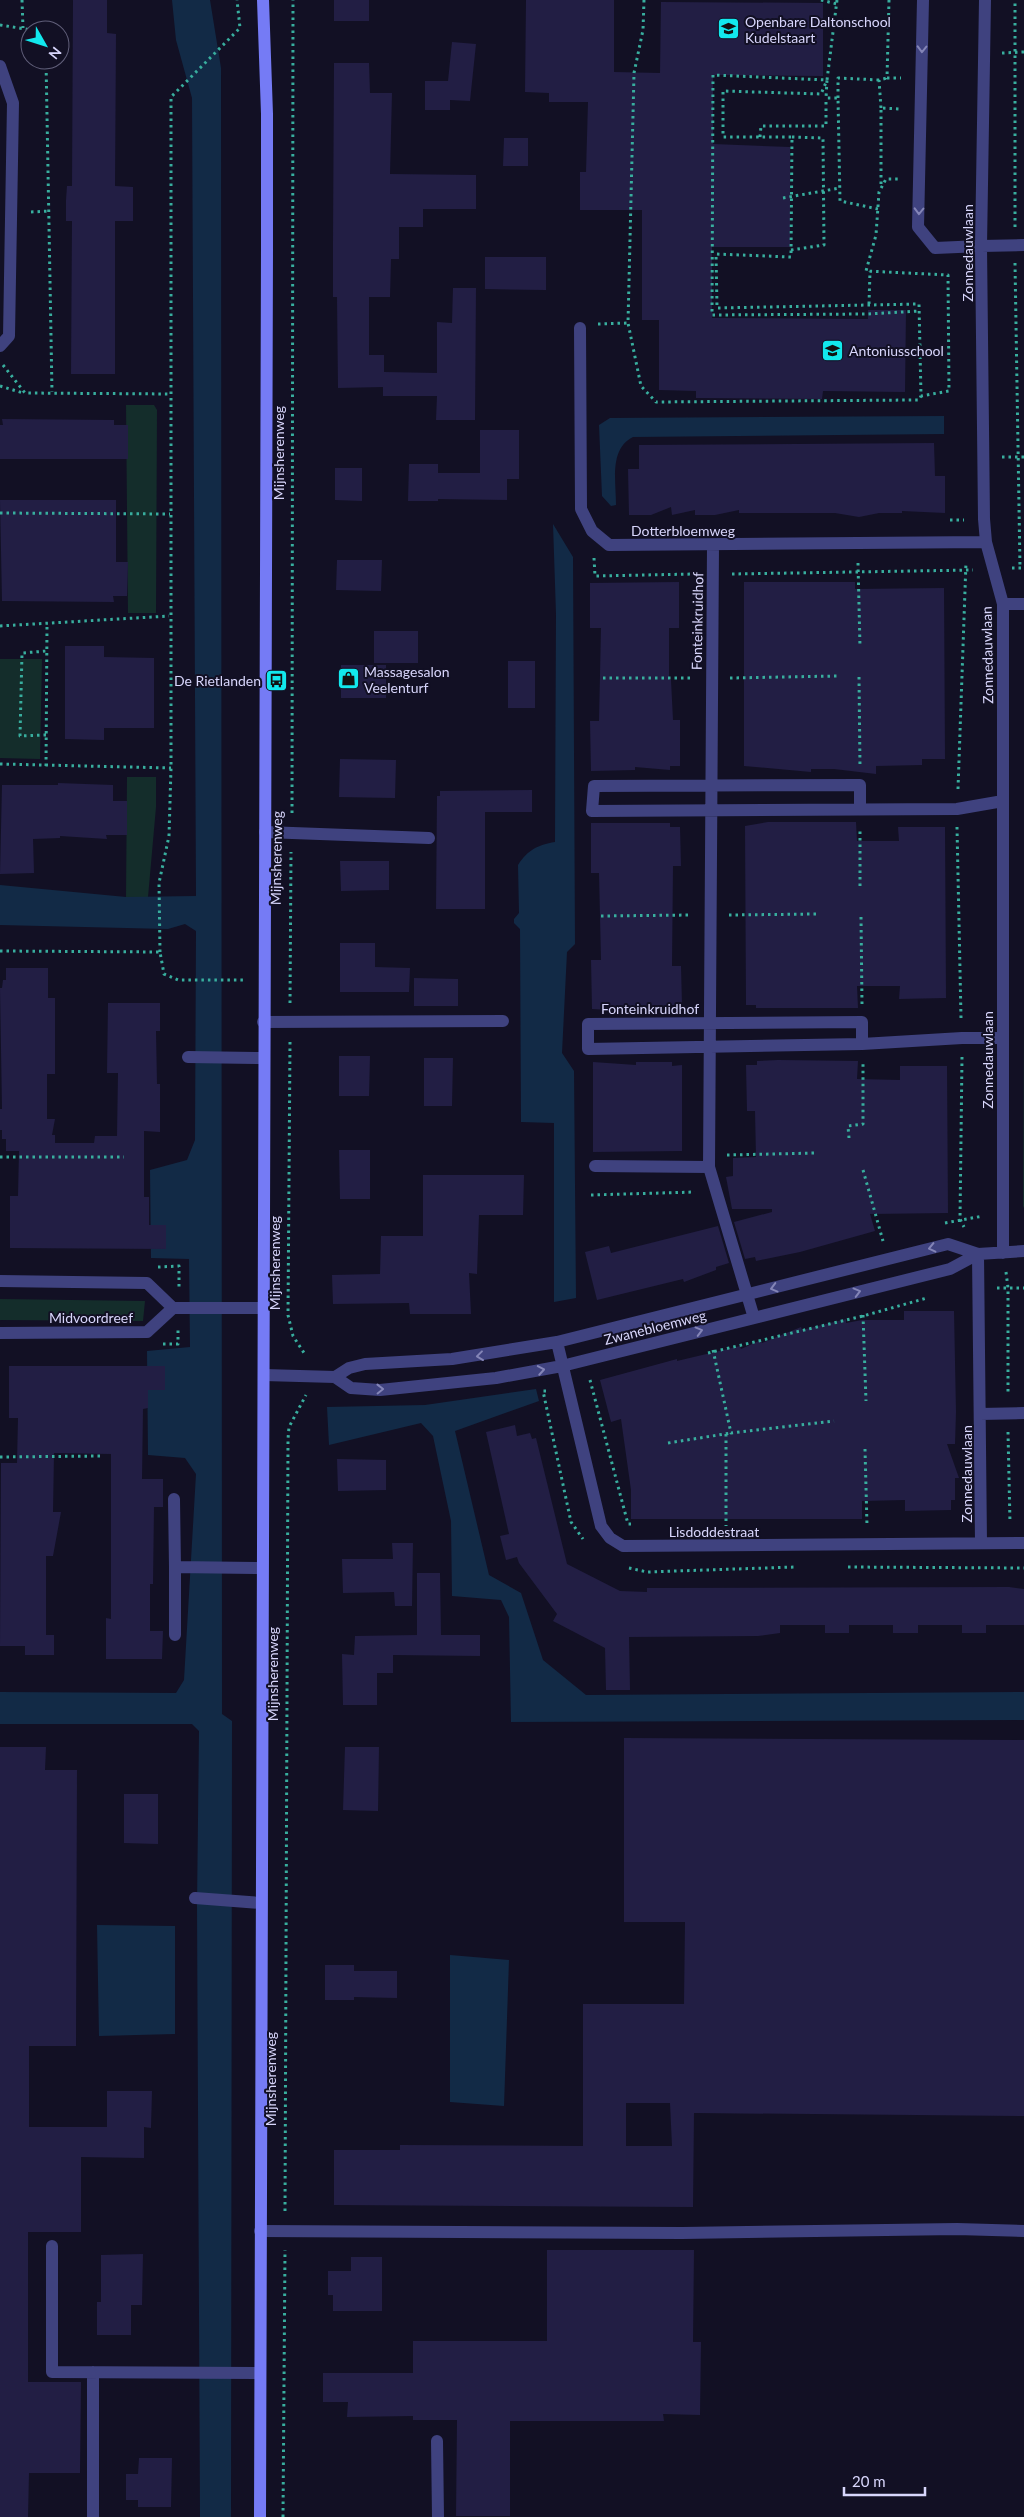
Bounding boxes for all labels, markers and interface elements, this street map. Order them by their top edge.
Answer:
place label: Openbare Daltonschool Kudelstaart [745,13,891,46]
school or university icon: Openbare Daltonschool Kudelstaart [717,17,741,41]
north arrow [20,20,70,70]
text: N [45,44,65,63]
one-way arrow [917,45,927,53]
street label: Zonnedauwlaan [959,204,976,302]
one-way arrow [914,208,924,215]
school or university icon: Antoniusschool [821,338,845,362]
place label: Antoniusschool [849,342,944,359]
street label: Mijnsherenweg [270,406,287,500]
street label: Dotterbloemweg [631,522,735,539]
street label: Fonteinkruidhof [688,572,706,670]
street label: Zonnedauwlaan [978,606,996,704]
place label: Massagesalon Veelenturf [364,663,449,696]
shop icon: Massagesalon Veelenturf [336,667,360,691]
bus stop icon: De Rietlanden [265,668,289,692]
place label: De Rietlanden [174,672,261,689]
street label: Mijnsherenweg [267,811,285,905]
street label: Fonteinkruidhof [601,1000,699,1017]
street label: Zonnedauwlaan [979,1011,996,1109]
street label: Mijnsherenweg [266,1216,283,1310]
one-way arrow [927,1242,936,1253]
one-way arrow [771,1282,779,1292]
one-way arrow [852,1287,861,1298]
street label: Zwanebloemweg [602,1306,708,1348]
street label: Midvoordreef [49,1309,133,1326]
one-way arrow [694,1326,702,1336]
one-way arrow [475,1350,483,1361]
one-way arrow [537,1365,545,1375]
one-way arrow [376,1384,384,1394]
street label: Zonnedauwlaan [958,1425,975,1523]
street label: Lisdoddestraat [669,1523,759,1540]
street label: Mijnsherenweg [264,1627,281,1721]
street label: Mijnsherenweg [262,2032,279,2126]
scale bar [844,2464,925,2496]
text: 20 m [852,2472,886,2490]

